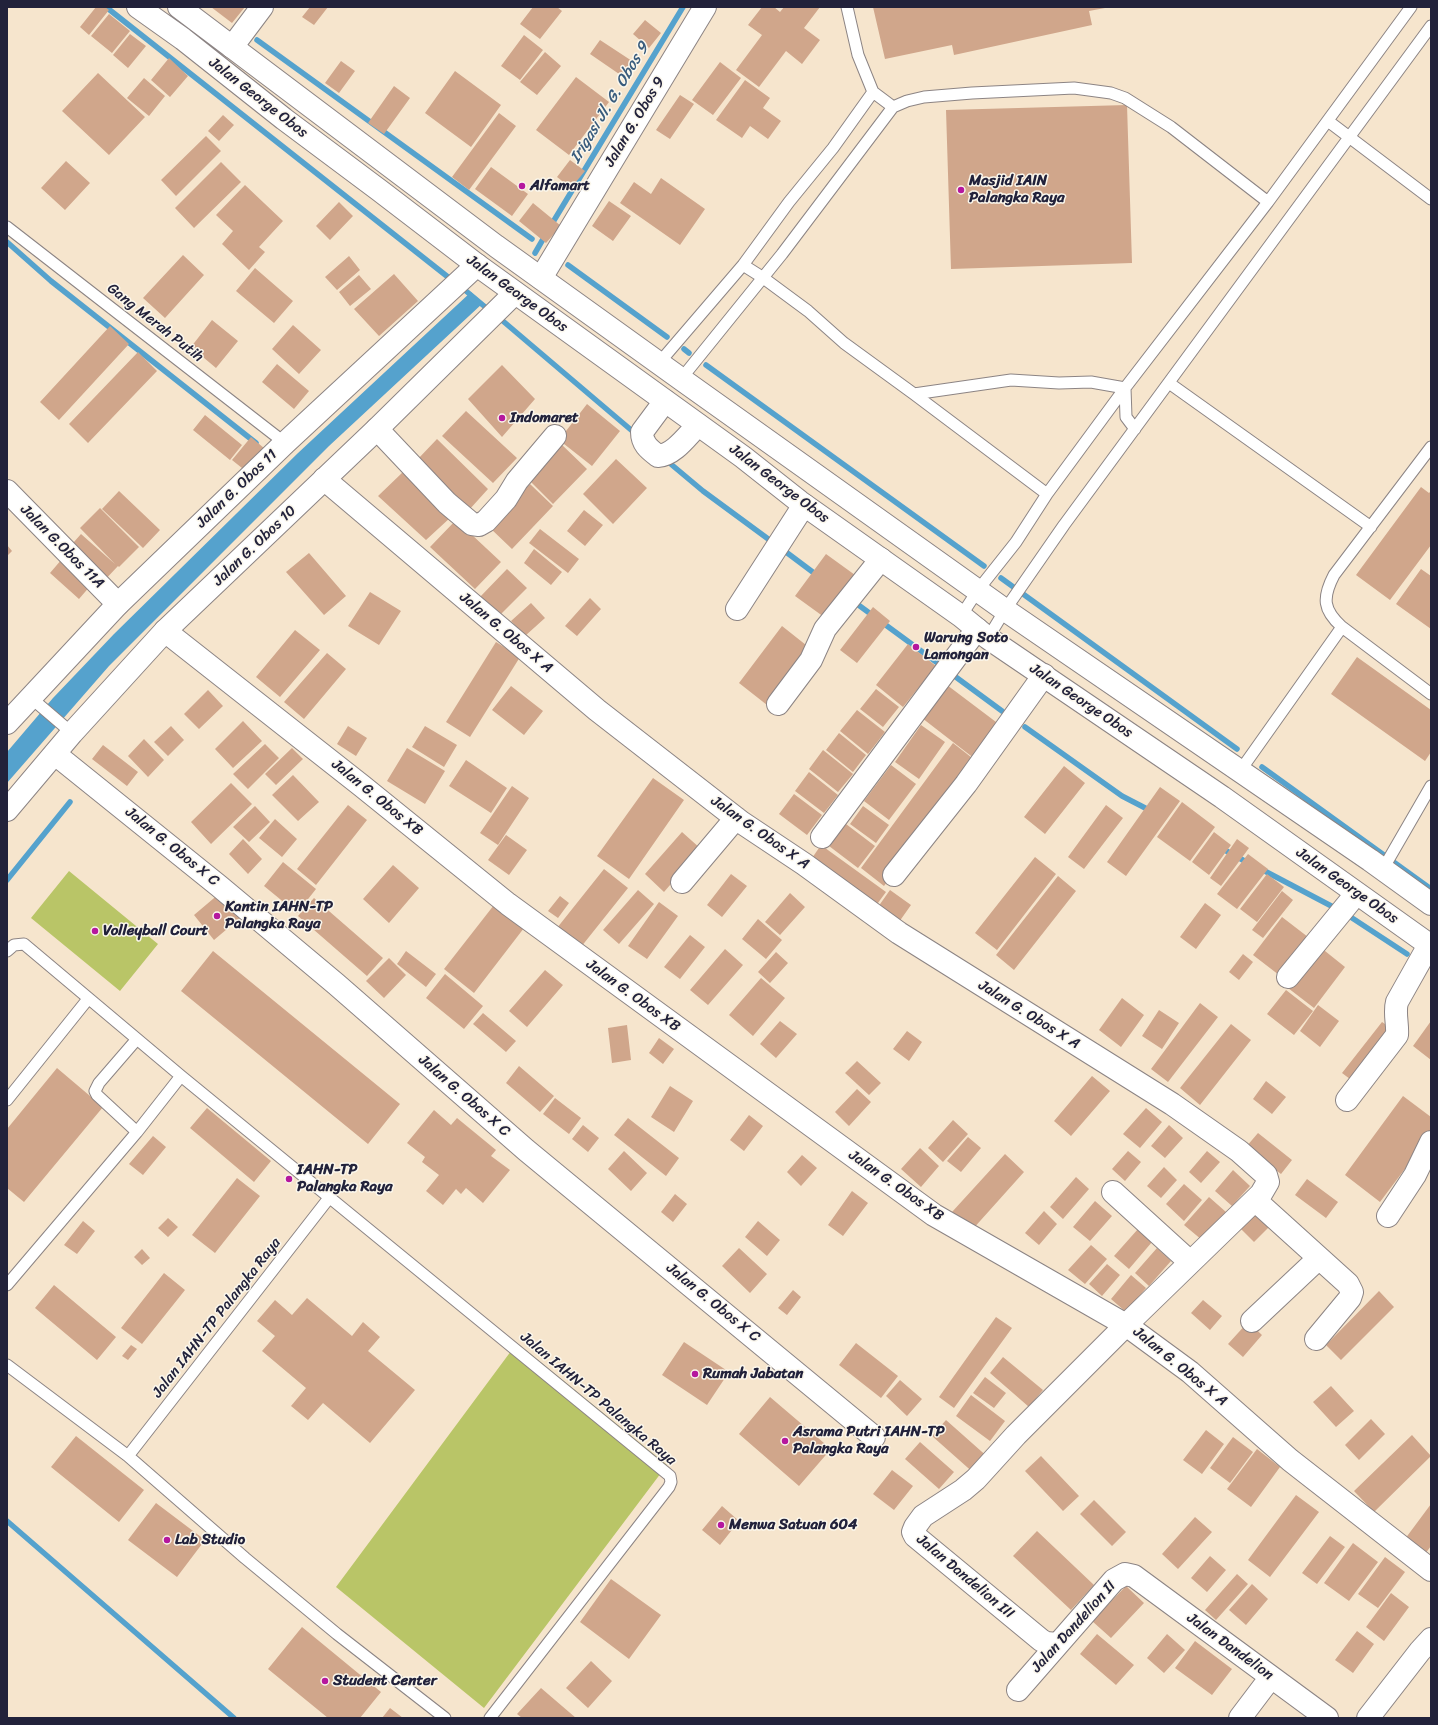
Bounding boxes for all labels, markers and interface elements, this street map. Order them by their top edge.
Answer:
water label: Irigasi Jl. G. Obos 9 [566,39,654,167]
street label: Jalan George Obos [205,54,311,142]
street label: Jalan G. Obos 9 [601,74,669,170]
place label: Masjid IAIN Palangka Raya [969,172,1064,207]
place label: Alfamart [530,177,590,195]
marker: Alfamart [517,181,527,191]
marker: Masjid IAIN Palangka Raya [956,185,966,195]
street label: Jalan George Obos [463,251,571,337]
street label: Gang Merah Putih [103,280,207,366]
place label: Indomaret [510,409,579,427]
marker: Indomaret [497,413,507,423]
street label: Jalan George Obos [726,441,832,527]
street label: Jalan G. Obos 11 [193,446,281,532]
street label: Jalan G.Obos 11A [16,501,108,593]
street label: Jalan G. Obos 10 [210,502,300,590]
street label: Jalan G. Obos X A [456,589,556,677]
place label: Warung Soto Lamongan [924,629,1008,664]
marker: Warung Soto Lamongan [911,642,921,652]
street label: Jalan George Obos [1026,660,1136,742]
street label: Jalan G. Obos XB [328,756,426,840]
street label: Jalan G. Obos X A [707,792,813,874]
street label: Jalan G. Obos X C [121,804,223,890]
street label: Jalan George Obos [1293,844,1401,928]
place label: Kantin IAHN-TP Palangka Raya [225,898,333,933]
marker: Kantin IAHN-TP Palangka Raya [212,911,222,921]
place label: Volleyball Court [103,922,208,940]
marker: Volleyball Court [90,926,100,936]
street label: Jalan G. Obos XB [582,956,684,1036]
street label: Jalan G. Obos X A [975,977,1083,1053]
street label: Jalan G. Obos X C [414,1051,514,1141]
street label: Jalan G. Obos XB [845,1147,947,1225]
place label: IAHN-TP Palangka Raya [297,1161,392,1196]
marker: IAHN-TP Palangka Raya [284,1174,294,1184]
street label: Jalan IAHN-TP Palangka Raya [149,1234,285,1402]
street label: Jalan G. Obos X C [662,1260,764,1346]
street label: Jalan G. Obos X A [1129,1323,1231,1411]
street label: Jalan IAHN-TP Palangka Raya [516,1328,680,1470]
place label: Rumah Jabatan [703,1365,804,1383]
marker: Rumah Jabatan [690,1369,700,1379]
place label: Asrama Putri IAHN-TP Palangka Raya [793,1423,945,1458]
marker: Asrama Putri IAHN-TP Palangka Raya [780,1436,790,1446]
place label: Menwa Satuan 604 [729,1516,857,1534]
marker: Menwa Satuan 604 [716,1520,726,1530]
place label: Lab Studio [175,1531,245,1549]
street label: Jalan Dandelion III [913,1531,1017,1623]
marker: Lab Studio [162,1535,172,1545]
street label: Jalan Dandelion II [1028,1577,1120,1677]
street label: Jalan Dandelion [1183,1610,1277,1684]
place label: Student Center [333,1672,437,1690]
marker: Student Center [320,1676,330,1686]

